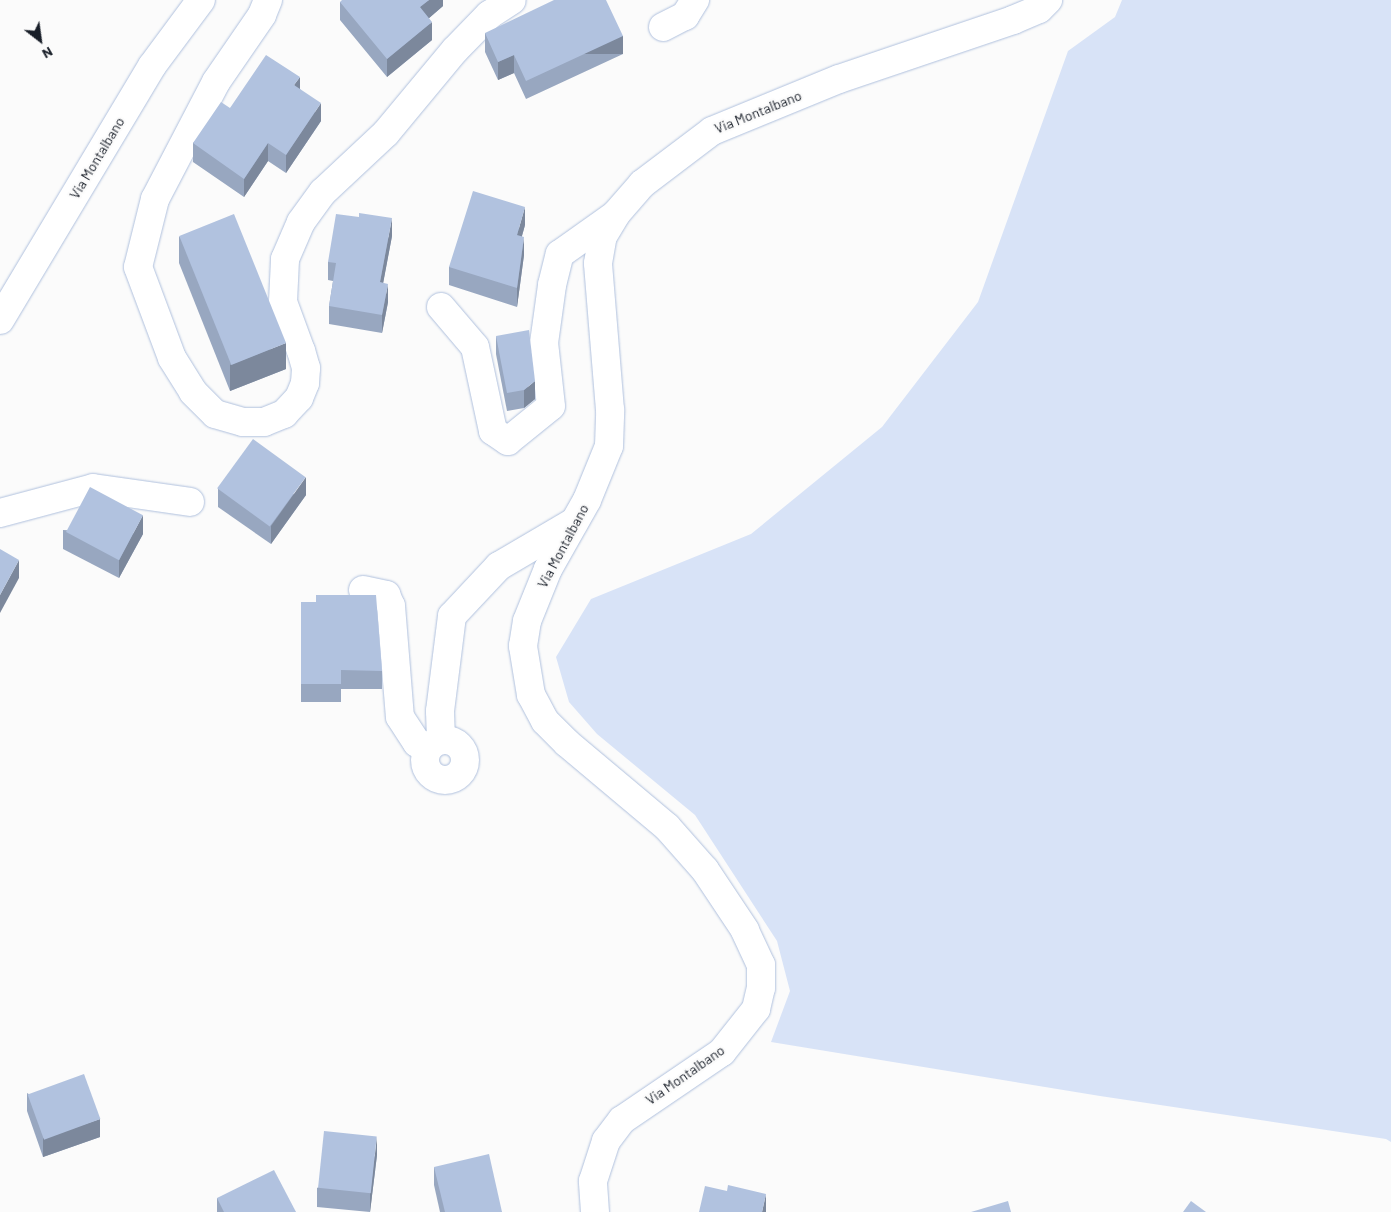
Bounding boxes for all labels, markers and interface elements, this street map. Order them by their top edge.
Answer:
north arrow [15,15,65,65]
text: N [39,44,56,63]
street label: Via Montalbano [712,87,804,137]
street label: Via Montalbano [66,114,128,202]
street label: Via Montalbano [534,501,592,591]
street label: Via Montalbano [642,1042,728,1108]

